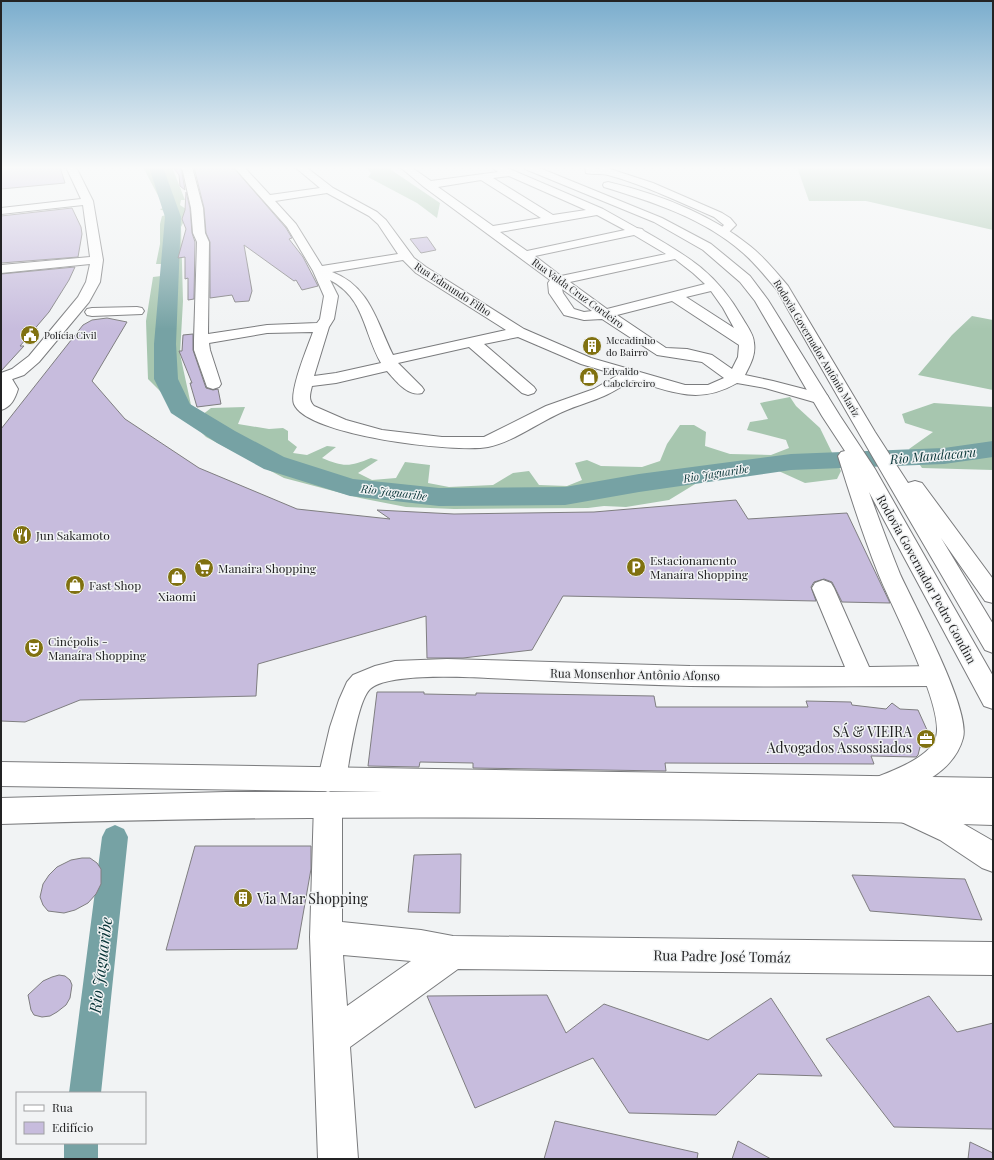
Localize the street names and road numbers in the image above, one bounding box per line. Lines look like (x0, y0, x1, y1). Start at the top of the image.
street label: Rua Valda Cruz Cordeiro (529, 255, 627, 331)
street label: Rua Edmundo Filho (412, 259, 494, 319)
street label: Rodovia Governador Antônio Mariz (770, 277, 864, 419)
street label: Rodovia Governador Pedro Gondim (874, 492, 980, 667)
street label: Rua Monsenhor Antônio Afonso (550, 665, 720, 683)
street label: Rua Padre José Tomáz (653, 945, 791, 967)

